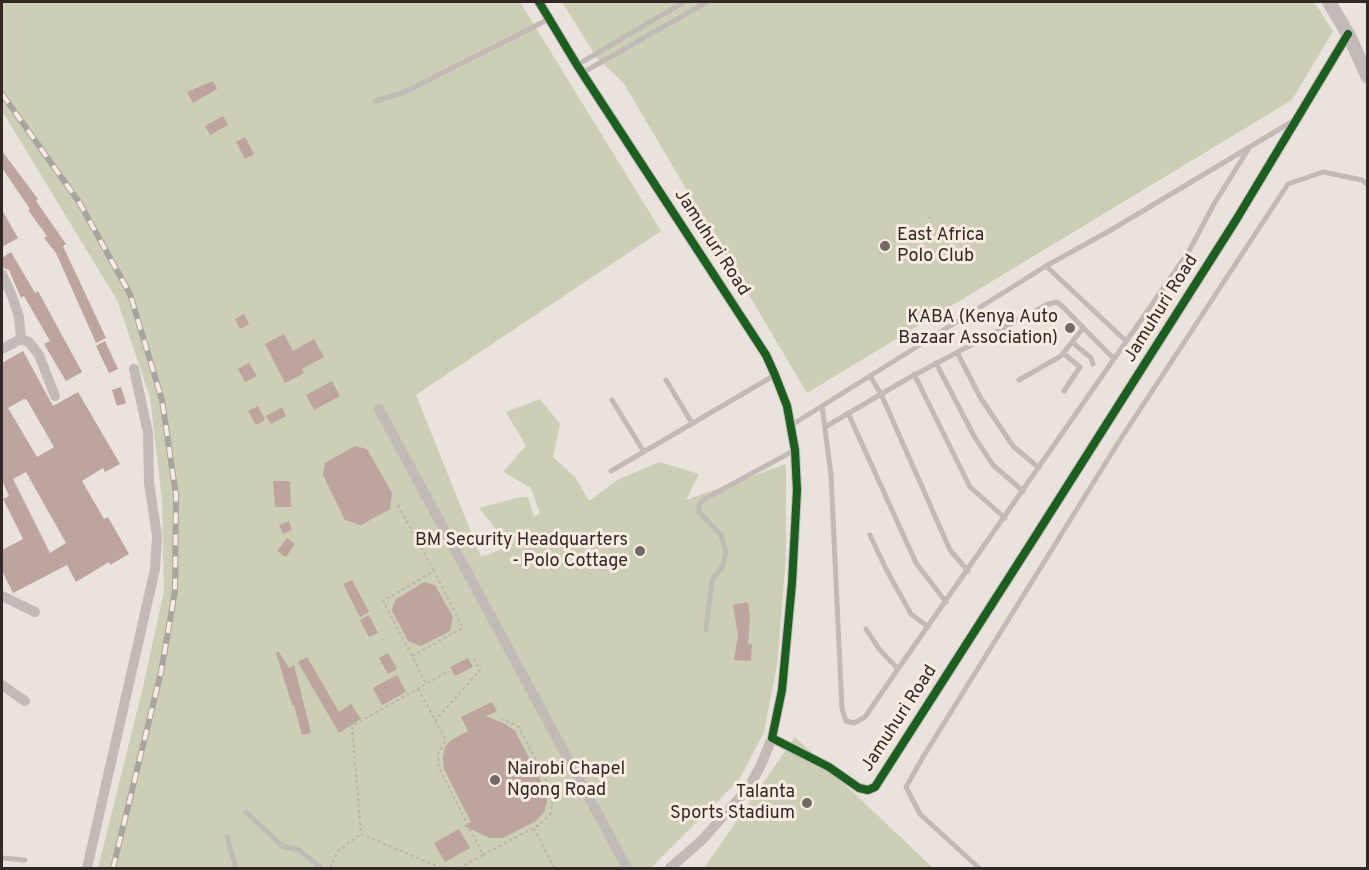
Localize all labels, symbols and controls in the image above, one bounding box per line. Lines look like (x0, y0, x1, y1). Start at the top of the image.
street label: Jamuhuri Road (669, 186, 753, 300)
place label: East Africa Polo Club (897, 225, 984, 268)
marker: East Africa Polo Club (878, 239, 892, 253)
street label: Jamuhuri Road (1120, 251, 1204, 367)
place label: KABA (Kenya Auto Bazaar Association) (898, 307, 1058, 350)
marker: KABA (Kenya Auto Bazaar Association) (1063, 321, 1077, 335)
place label: BM Security Headquarters - Polo Cottage (415, 530, 628, 572)
marker: BM Security Headquarters - Polo Cottage (633, 544, 647, 558)
street label: Jamuhuri Road (858, 662, 942, 776)
place label: Nairobi Chapel Ngong Road (507, 759, 625, 802)
marker: Nairobi Chapel Ngong Road (488, 773, 502, 787)
place label: Talanta Sports Stadium (670, 782, 795, 824)
marker: Talanta Sports Stadium (800, 796, 814, 810)

